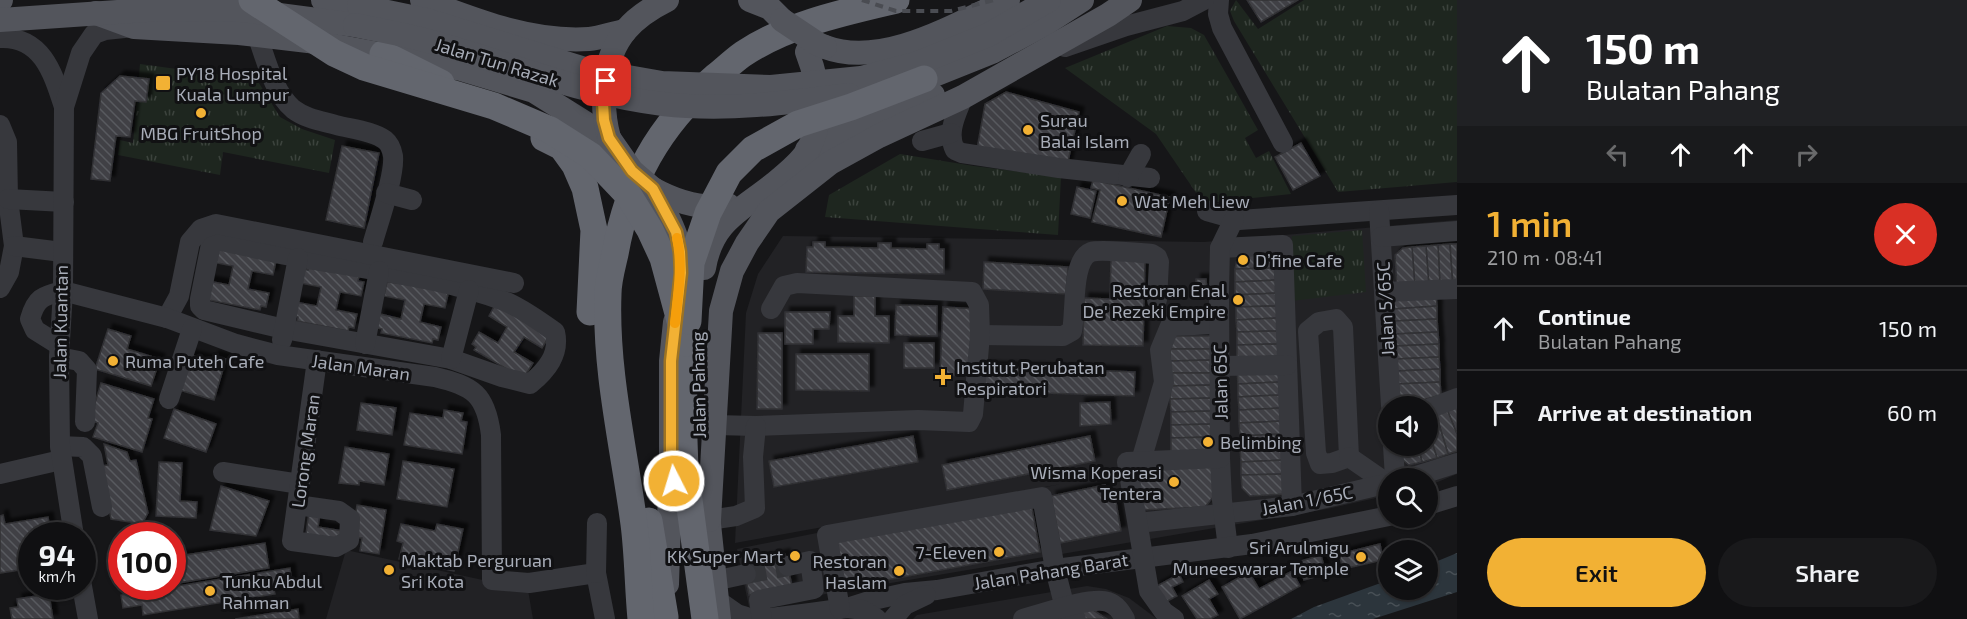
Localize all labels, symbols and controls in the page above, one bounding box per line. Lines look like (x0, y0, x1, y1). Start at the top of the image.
text: 150 m (1586, 22, 1700, 72)
icon: ahead (1487, 24, 1565, 102)
street label: Jalan Tun Razak (433, 33, 561, 91)
pin (580, 55, 631, 106)
place label: PY18 Hospital Kuala Lumpur (176, 62, 289, 105)
icon: arrive (589, 64, 622, 97)
text: Bulatan Pahang (1586, 73, 1780, 105)
marker: PY18 Hospital Kuala Lumpur (154, 74, 172, 92)
marker: MBG FruitShop (194, 106, 208, 120)
place label: Surau Balai Islam (1040, 109, 1130, 152)
place label: MBG FruitShop (140, 122, 262, 144)
marker: Surau Balai Islam (1021, 123, 1035, 137)
icon: left (1601, 138, 1634, 171)
icon: ahead (1664, 138, 1697, 171)
icon: ahead (1727, 138, 1760, 171)
icon: right (1790, 138, 1823, 171)
place label: Wat Meh Liew (1134, 190, 1250, 212)
marker: Wat Meh Liew (1115, 194, 1129, 208)
text: 1 min (1487, 201, 1572, 244)
button: close (1874, 203, 1937, 266)
text: 210 m · 08:41 (1487, 245, 1603, 269)
place label: D’fine Cafe (1255, 249, 1342, 271)
marker: D’fine Cafe (1236, 253, 1250, 267)
street label: Jalan 5/65C (1372, 261, 1398, 357)
street label: Jalan Kuantan (48, 265, 72, 379)
place label: Restoran Enal De' Rezeki Empire (1082, 279, 1227, 322)
marker: Restoran Enal De' Rezeki Empire (1231, 293, 1245, 307)
text: Continue (1538, 303, 1631, 329)
icon: ahead (1487, 312, 1520, 345)
text: 150 m (1879, 315, 1937, 341)
text: Bulatan Pahang (1538, 329, 1681, 353)
street label: Jalan Pahang (686, 331, 710, 439)
street label: Jalan 65C (1208, 344, 1232, 420)
street label: Jalan Maran (310, 349, 412, 385)
place label: Ruma Puteh Cafe (125, 350, 264, 372)
marker: Ruma Puteh Cafe (106, 354, 120, 368)
place label: Institut Perubatan Respiratori (956, 356, 1105, 399)
marker: Institut Perubatan Respiratori (934, 368, 952, 386)
street label: Lorong Maran (286, 393, 324, 509)
map controls (1378, 396, 1438, 600)
button: sound (1378, 396, 1438, 456)
icon: arrive (1487, 396, 1520, 429)
text: Arrive at destination (1538, 399, 1752, 425)
text: 60 m (1887, 399, 1937, 425)
place label: Belimbing (1220, 431, 1302, 453)
marker: Belimbing (1201, 435, 1215, 449)
position arrow (642, 449, 706, 513)
place label: Wisma Koperasi Tentera (1030, 461, 1162, 504)
button: search (1378, 468, 1438, 528)
marker: Wisma Koperasi Tentera (1167, 475, 1181, 489)
street label: Jalan 1/65C (1260, 480, 1354, 520)
speed limit sign: 100 (108, 522, 186, 600)
text: 94 (39, 536, 75, 572)
place label: Sri Arulmigu Muneeswarar Temple (1172, 536, 1349, 579)
button: Exit (1487, 538, 1706, 607)
button: Share (1718, 538, 1937, 607)
button: layers (1378, 540, 1438, 600)
place label: 7-Eleven (915, 541, 987, 563)
place label: KK Super Mart (667, 545, 783, 567)
marker: 7-Eleven (992, 545, 1006, 559)
street label: Jalan Pahang Barat (972, 548, 1130, 594)
place label: Maktab Perguruan Sri Kota (401, 549, 552, 592)
marker: KK Super Mart (788, 549, 802, 563)
place label: Restoran Haslam (813, 550, 887, 593)
marker: Sri Arulmigu Muneeswarar Temple (1354, 550, 1368, 564)
marker: Maktab Perguruan Sri Kota (382, 563, 396, 577)
marker: Restoran Haslam (892, 564, 906, 578)
text: km/h (38, 567, 76, 585)
place label: Tunku Abdul Rahman (222, 570, 323, 613)
marker: Tunku Abdul Rahman (203, 584, 217, 598)

